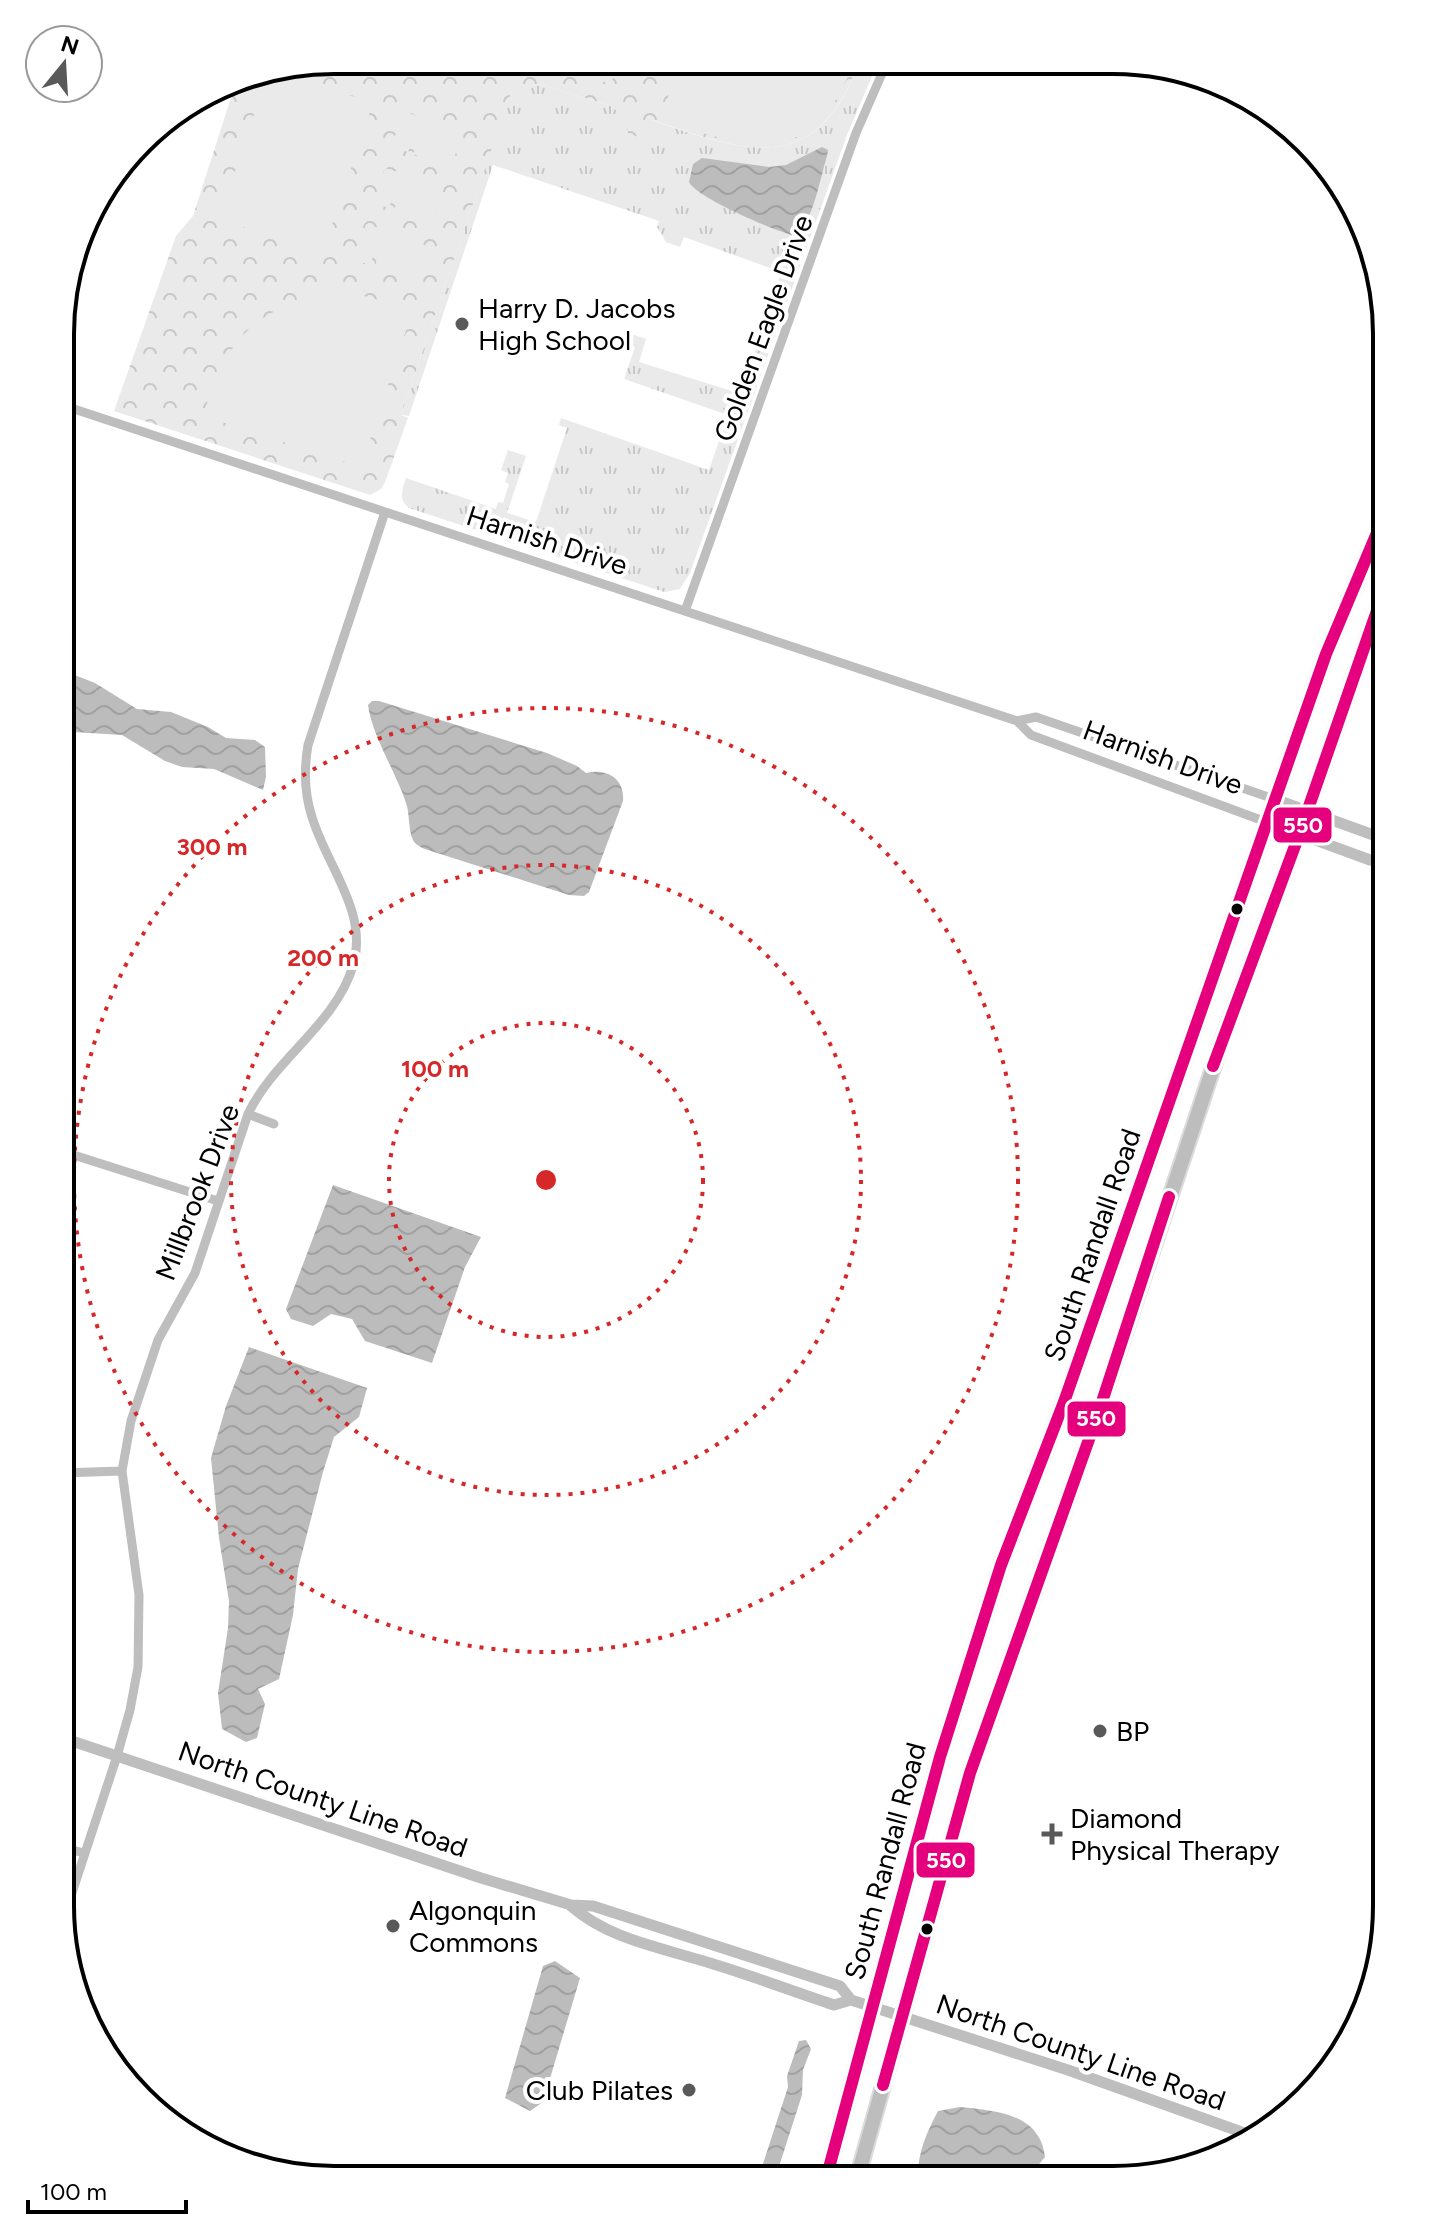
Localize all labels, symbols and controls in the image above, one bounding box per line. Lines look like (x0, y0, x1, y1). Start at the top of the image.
north arrow (24, 24, 104, 104)
text: N (58, 30, 82, 61)
street label: Golden Eagle Drive (706, 210, 820, 446)
place label: Harry D. Jacobs High School (478, 291, 675, 357)
marker: Harry D. Jacobs High School (453, 315, 471, 333)
street label: Harnish Drive (462, 498, 632, 582)
street label: Harnish Drive (1079, 712, 1247, 802)
line badge: 550 (1272, 806, 1333, 844)
text: 550 (1283, 812, 1323, 839)
text: 300 m (176, 832, 248, 861)
unlabelled marker (1229, 901, 1245, 917)
text: 200 m (287, 943, 359, 972)
text: 100 m (401, 1054, 469, 1083)
street label: Millbrook Drive (148, 1099, 246, 1285)
street label: South Randall Road (1036, 1124, 1148, 1366)
centre of rings (532, 1166, 560, 1194)
line badge: 550 (1066, 1400, 1127, 1438)
text: 550 (1076, 1405, 1116, 1432)
place label: BP (1116, 1714, 1149, 1748)
marker: BP (1091, 1722, 1109, 1740)
street label: North County Line Road (174, 1733, 472, 1865)
street label: South Randall Road (837, 1739, 933, 1983)
place label: Diamond Physical Therapy (1070, 1801, 1280, 1867)
marker: Diamond Physical Therapy (1041, 1823, 1063, 1845)
line badge: 550 (915, 1841, 976, 1879)
text: 550 (926, 1847, 966, 1874)
place label: Algonquin Commons (409, 1893, 538, 1959)
marker: Algonquin Commons (384, 1917, 402, 1935)
unlabelled marker (919, 1921, 935, 1937)
street label: North County Line Road (932, 1986, 1230, 2118)
place label: Club Pilates (526, 2073, 673, 2107)
marker: Club Pilates (680, 2081, 698, 2099)
scale bar (28, 2164, 186, 2214)
text: 100 m (40, 2177, 107, 2206)

